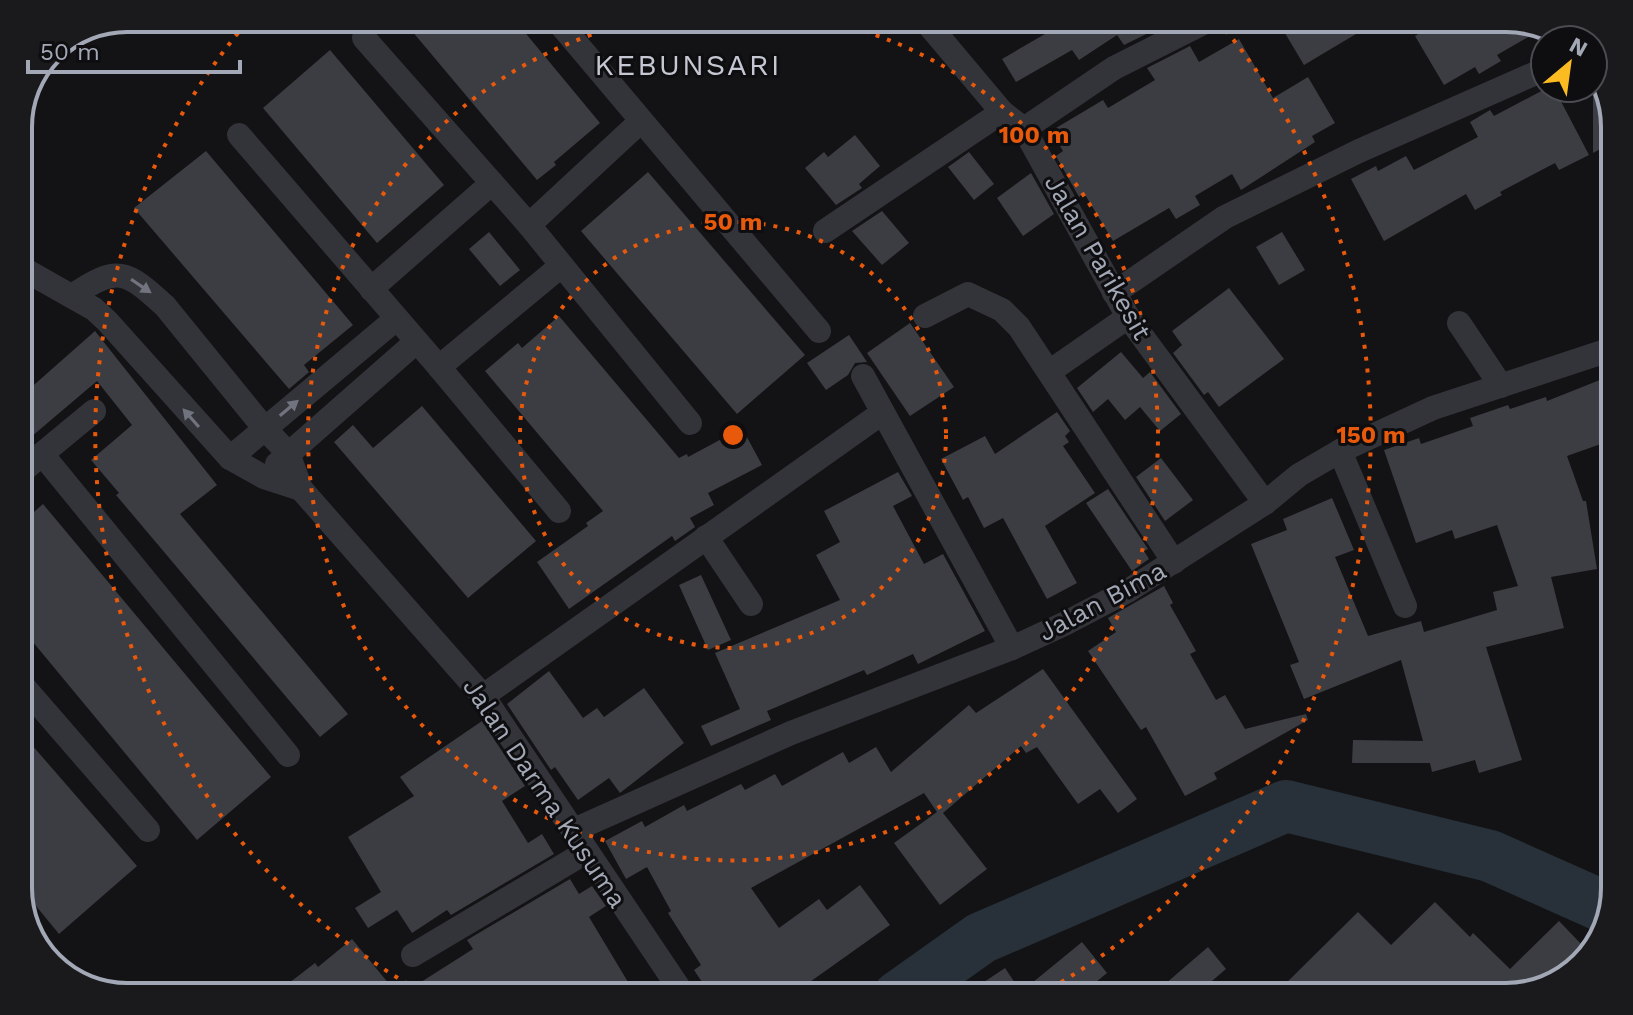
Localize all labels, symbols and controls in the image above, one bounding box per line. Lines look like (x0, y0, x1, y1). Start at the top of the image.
scale bar (28, 24, 240, 74)
north arrow (1529, 24, 1609, 104)
text: N (1565, 32, 1592, 62)
text: 50 m (40, 38, 100, 66)
district label: KEBUNSARI (594, 47, 782, 82)
text: 100 m (999, 121, 1069, 149)
street label: Jalan Parikesit (1039, 169, 1157, 345)
text: 50 m (704, 208, 762, 236)
one-way arrow (130, 278, 151, 293)
one-way arrow (279, 400, 299, 417)
one-way arrow (183, 408, 200, 428)
centre of rings (719, 421, 747, 449)
text: 150 m (1336, 421, 1406, 449)
street label: Jalan Bima (1033, 555, 1171, 647)
street label: Jalan Darma Kusuma (457, 673, 633, 914)

